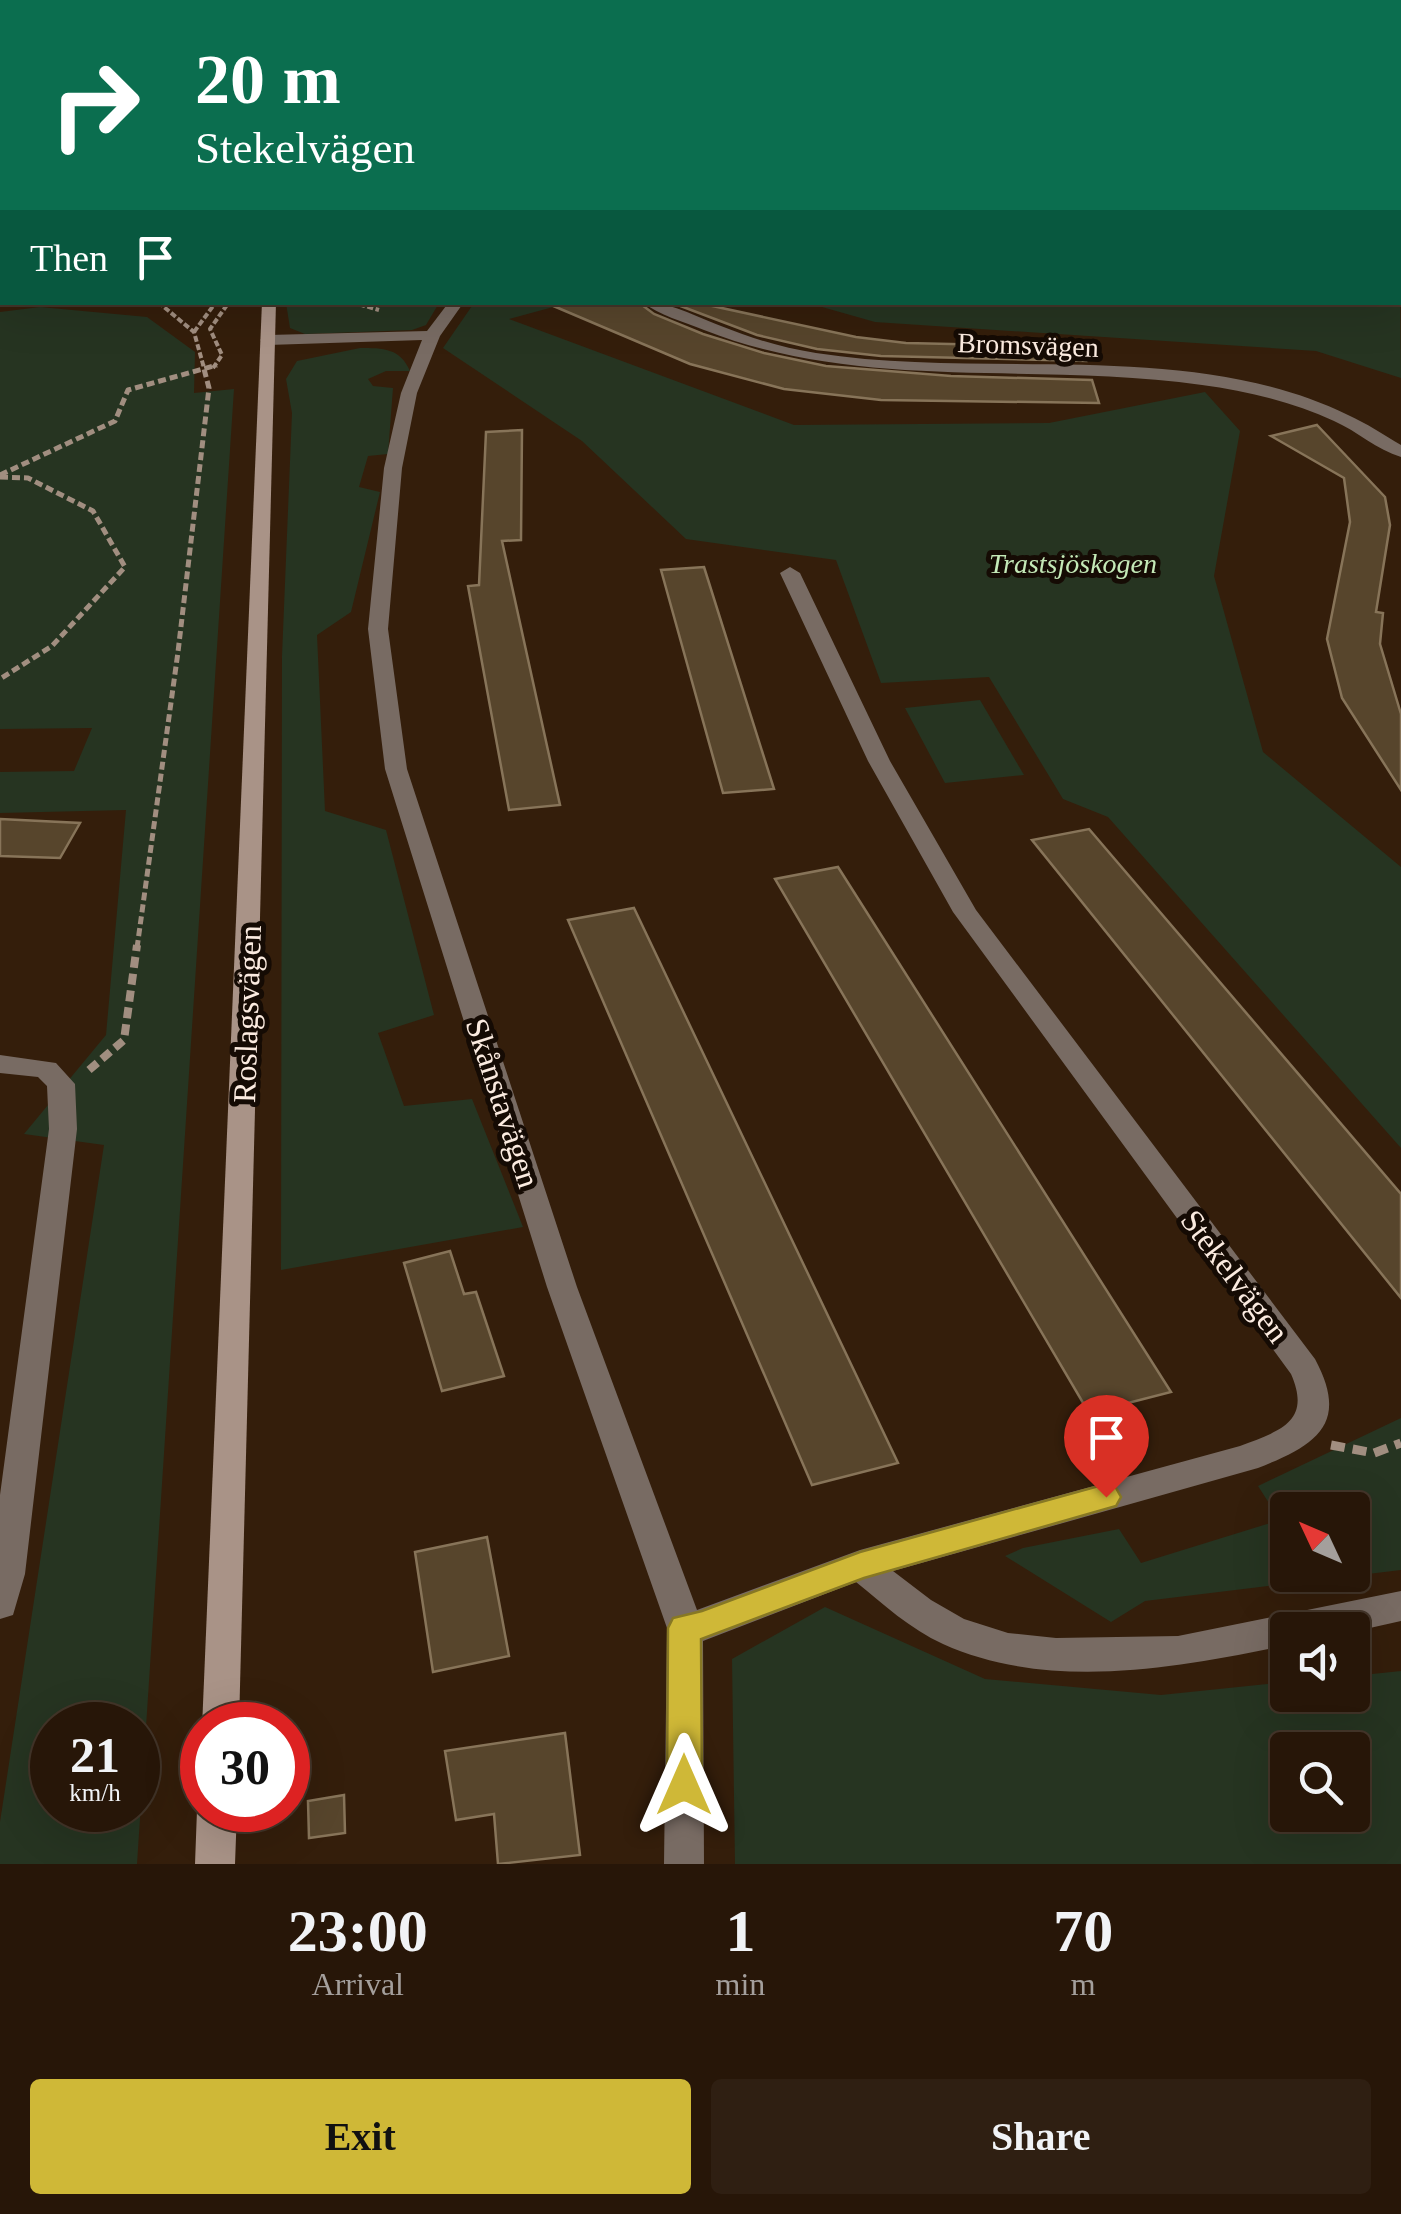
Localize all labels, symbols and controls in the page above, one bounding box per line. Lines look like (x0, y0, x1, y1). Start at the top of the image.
icon: right (30, 40, 160, 170)
text: 20 m (195, 41, 341, 118)
text: Stekelvägen (195, 123, 415, 173)
icon: arrive (128, 230, 183, 285)
text: Then (30, 237, 108, 279)
street label: Bromsvägen (957, 327, 1099, 363)
park label: Trastsjöskogen (989, 548, 1157, 579)
street label: Roslagsvägen (226, 925, 268, 1103)
street label: Skånstavägen (459, 1014, 547, 1192)
street label: Stekelvägen (1174, 1203, 1296, 1349)
pin (1064, 1395, 1149, 1498)
icon: arrive (1079, 1410, 1134, 1465)
north arrow (1270, 1492, 1370, 1592)
map controls (1270, 1492, 1370, 1832)
button: sound (1270, 1612, 1370, 1712)
speed limit sign: 30 (180, 1702, 310, 1832)
text: 21 (70, 1727, 120, 1783)
button: search (1270, 1732, 1370, 1832)
position arrow (632, 1733, 736, 1837)
text: km/h (69, 1779, 121, 1806)
text: 23:00 (288, 1898, 428, 1964)
text: 1 (725, 1898, 755, 1964)
text: 70 (1053, 1898, 1113, 1964)
text: Arrival (312, 1966, 404, 2002)
text: min (716, 1966, 765, 2002)
text: m (1071, 1966, 1096, 2002)
button: Exit (30, 2079, 691, 2194)
button: Share (711, 2079, 1371, 2194)

